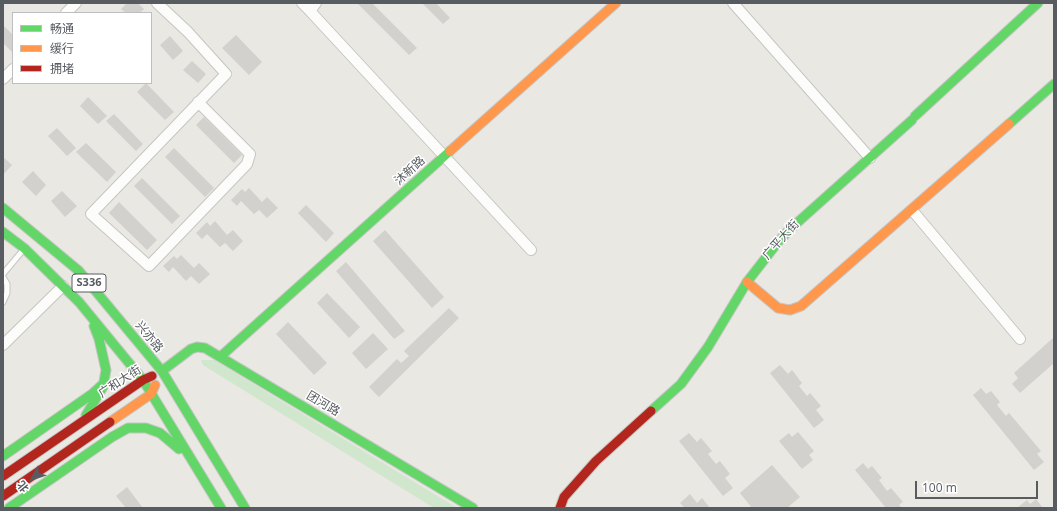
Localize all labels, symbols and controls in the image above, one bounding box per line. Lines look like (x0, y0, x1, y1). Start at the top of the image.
legend (12, 12, 152, 84)
text: 畅通 (50, 20, 74, 37)
text: 缓行 (50, 40, 74, 57)
text: 拥堵 (50, 60, 74, 77)
street label: 沐新路 (392, 154, 428, 188)
street label: 广平大街 (760, 217, 802, 263)
road number: S336 (72, 274, 106, 292)
street label: 兴亦路 (132, 318, 166, 356)
street label: 广和大街 (96, 363, 144, 401)
street label: 团河路 (304, 389, 342, 419)
north arrow (12, 459, 52, 499)
scale bar (917, 473, 1040, 499)
text: 北 (13, 478, 32, 496)
text: 100 m (922, 479, 957, 496)

